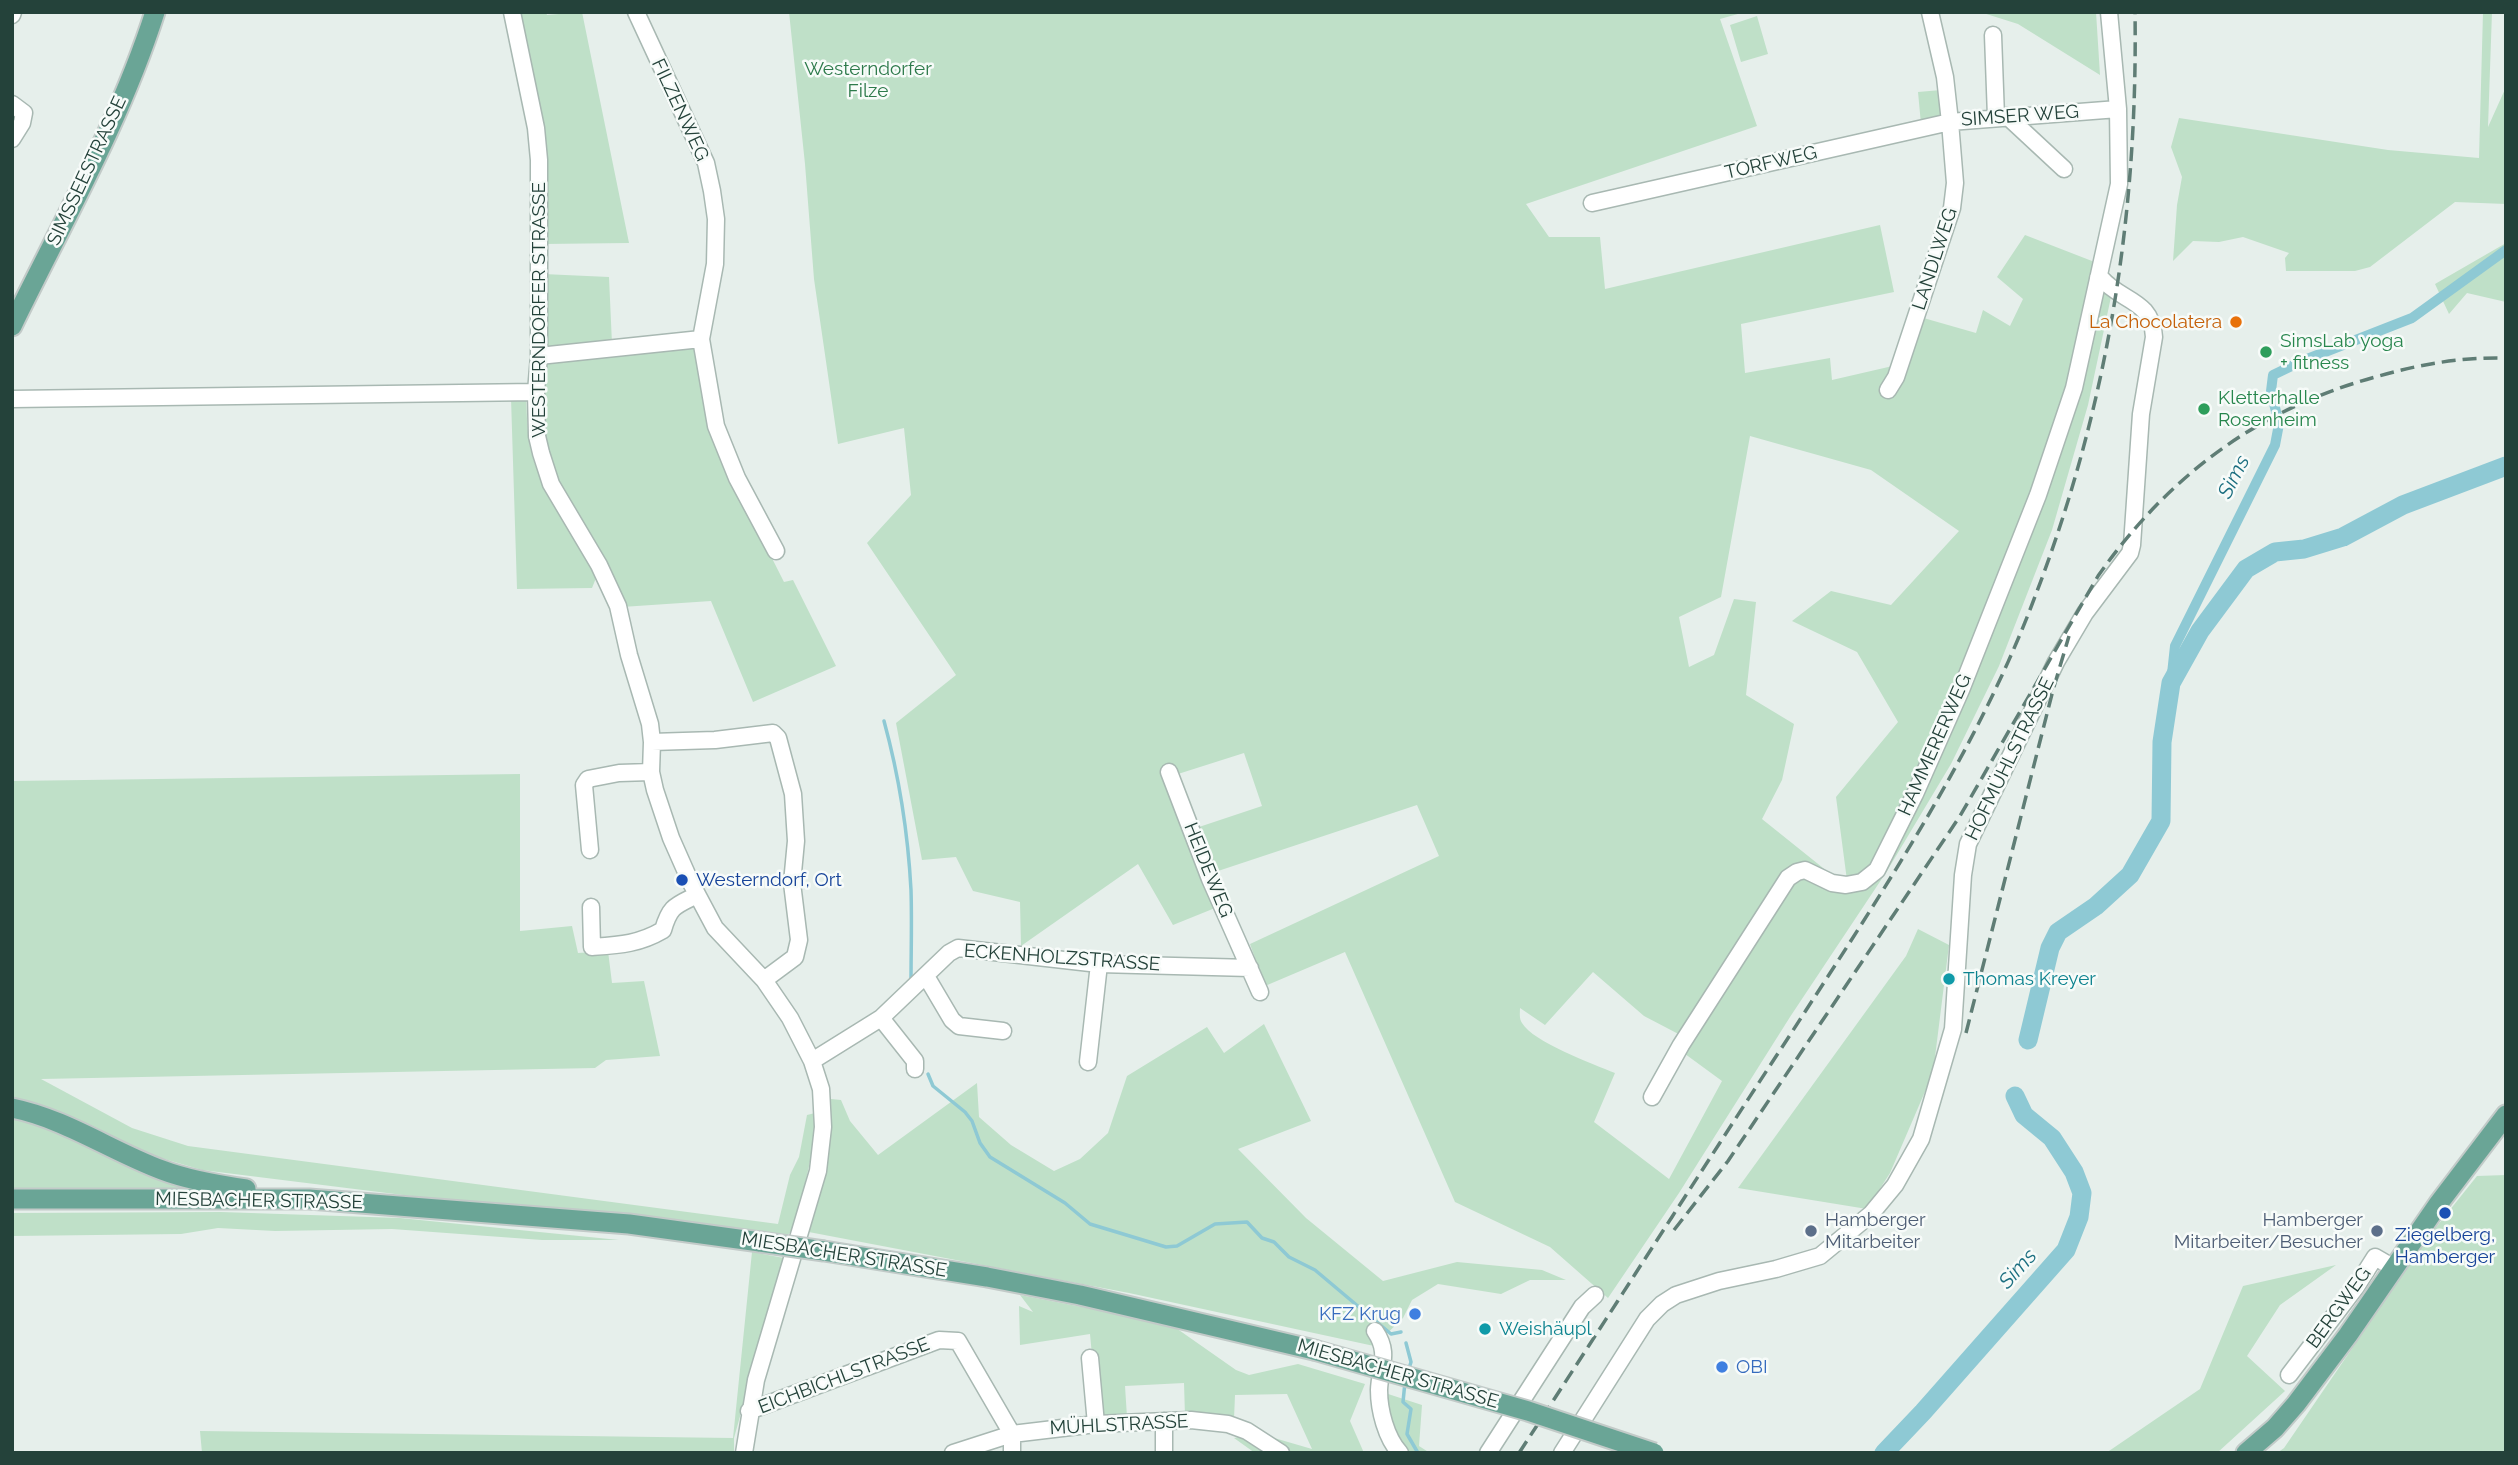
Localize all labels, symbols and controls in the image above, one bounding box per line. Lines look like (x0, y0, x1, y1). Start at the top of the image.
street label: FILZENWEG (646, 55, 714, 165)
park label: Westerndorfer Filze (804, 58, 932, 102)
street label: SIMSSEESTRASSE (42, 93, 132, 249)
street label: SIMSER WEG (1960, 101, 2080, 131)
street label: TORFWEG (1723, 141, 1819, 185)
street label: WESTERNDORFER STRASSE (528, 182, 550, 438)
street label: LANDLWEG (1908, 205, 1962, 313)
place label: La Chocolatera (2089, 311, 2222, 333)
marker: La Chocolatera (2228, 314, 2244, 330)
place label: SimsLab yoga + fitness (2280, 330, 2404, 374)
marker: SimsLab yoga + fitness (2258, 344, 2274, 360)
place label: Kletterhalle Rosenheim (2218, 387, 2320, 431)
marker: Kletterhalle Rosenheim (2196, 401, 2212, 417)
water label: Sims (2213, 451, 2255, 503)
street label: HAMMERERWEG (1894, 671, 1976, 819)
street label: HOFMÜHLSTRASSE (1961, 674, 2059, 844)
street label: HEIDEWEG (1179, 819, 1237, 921)
place label: Westerndorf, Ort (696, 869, 842, 891)
marker: Westerndorf, Ort (674, 872, 690, 888)
street label: ECKENHOLZSTRASSE (963, 940, 1161, 976)
place label: Thomas Kreyer (1963, 968, 2096, 990)
marker: Thomas Kreyer (1941, 971, 1957, 987)
street label: MIESBACHER STRASSE (155, 1188, 363, 1214)
marker: Ziegelberg, Hamberger (2437, 1205, 2453, 1221)
place label: Hamberger Mitarbeiter (1825, 1209, 1926, 1253)
place label: Hamberger Mitarbeiter/Besucher (2174, 1209, 2363, 1253)
marker: Hamberger Mitarbeiter (1803, 1223, 1819, 1239)
marker: Hamberger Mitarbeiter/Besucher (2369, 1223, 2385, 1239)
place label: Ziegelberg, Hamberger (2395, 1224, 2495, 1268)
street label: MIESBACHER STRASSE (740, 1227, 948, 1283)
water label: Sims (1994, 1244, 2042, 1294)
street label: BERGWEG (2302, 1263, 2376, 1353)
place label: KFZ Krug (1319, 1303, 1401, 1325)
marker: KFZ Krug (1407, 1306, 1423, 1322)
place label: Weishäupl (1499, 1318, 1592, 1340)
marker: Weishäupl (1477, 1321, 1493, 1337)
street label: EICHBICHLSTRASSE (755, 1333, 933, 1419)
street label: MIESBACHER STRASSE (1295, 1334, 1501, 1414)
place label: OBI (1736, 1356, 1768, 1378)
marker: OBI (1714, 1359, 1730, 1375)
street label: MÜHLSTRASSE (1049, 1410, 1189, 1440)

